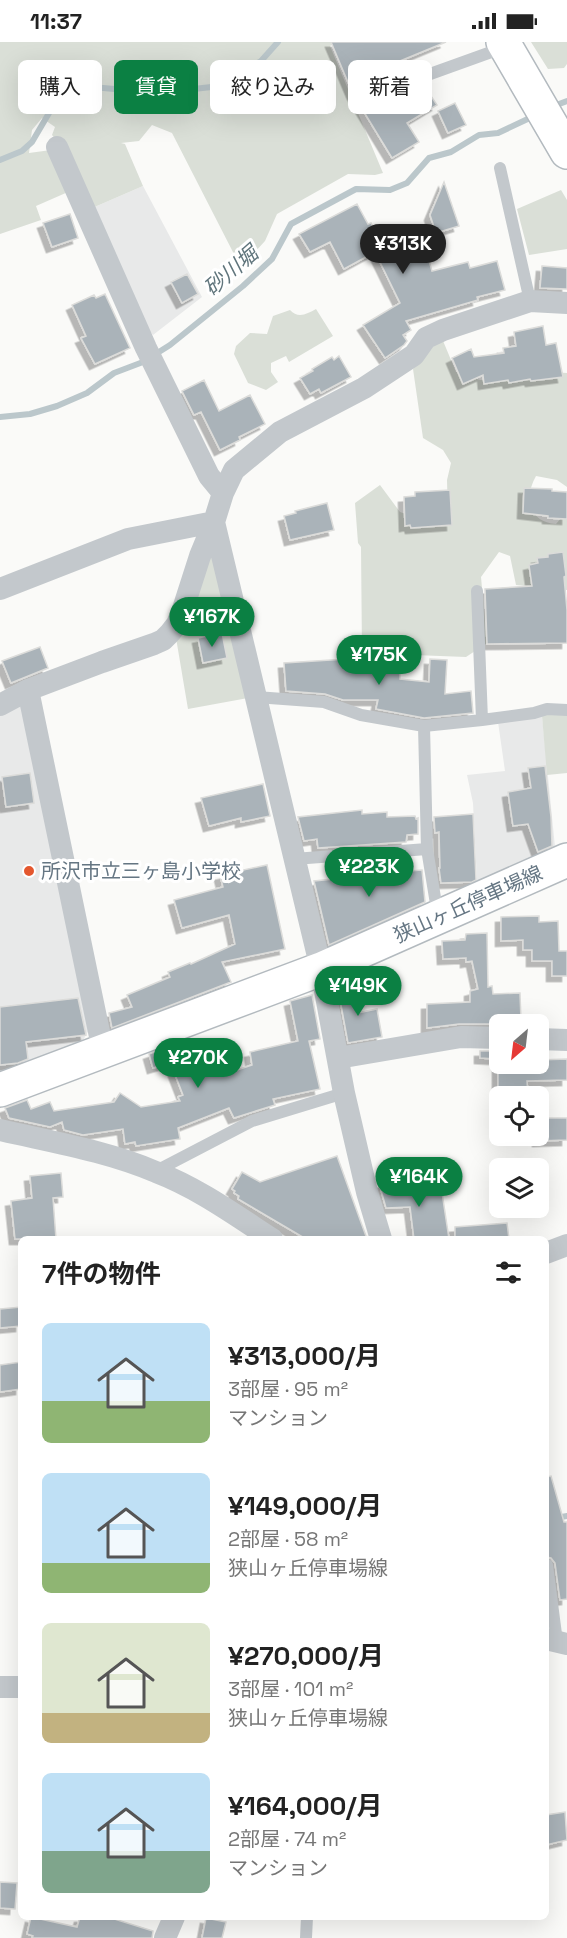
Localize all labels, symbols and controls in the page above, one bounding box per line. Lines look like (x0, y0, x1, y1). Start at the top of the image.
text: 11:37 (30, 7, 82, 35)
chip: 購入 (18, 60, 102, 114)
chip: 賃貸 (114, 60, 198, 114)
chip: 絞り込み (210, 60, 336, 114)
chip: 新着 (348, 60, 432, 114)
pin: ¥313K (361, 224, 445, 275)
text: ¥313K (374, 230, 432, 256)
water label: 砂川堀 (198, 238, 266, 301)
pin: ¥167K (170, 597, 254, 648)
text: ¥167K (183, 603, 241, 629)
pin: ¥175K (337, 635, 421, 686)
text: ¥175K (350, 641, 408, 667)
pin: ¥223K (327, 847, 411, 898)
text: ¥223K (339, 853, 399, 879)
place label: 所沢市立三ヶ島小学校 (41, 858, 241, 884)
street label: 狭山ヶ丘停車場線 (390, 860, 546, 948)
marker: 所沢市立三ヶ島小学校 (22, 864, 36, 878)
pin: ¥149K (316, 966, 400, 1017)
text: ¥149K (328, 972, 388, 998)
north arrow (489, 1014, 549, 1074)
map controls (489, 1014, 549, 1218)
pin: ¥270K (156, 1038, 240, 1089)
text: ¥270K (168, 1044, 228, 1070)
button: locate (489, 1086, 549, 1146)
pin: ¥164K (377, 1157, 461, 1208)
button: layers (489, 1158, 549, 1218)
text: ¥164K (389, 1163, 449, 1189)
icon: filters (492, 1256, 525, 1289)
text: 7件の物件 (42, 1257, 160, 1291)
text: ¥313,000/月 (228, 1339, 381, 1373)
icon: home (90, 1347, 162, 1419)
text: 3部屋 · 95 m² (228, 1376, 348, 1402)
text: マンション (228, 1405, 328, 1431)
text: ¥149,000/月 (228, 1489, 382, 1523)
icon: home (90, 1497, 162, 1569)
text: 2部屋 · 58 m² (228, 1526, 348, 1552)
text: 狭山ヶ丘停車場線 (228, 1555, 388, 1581)
text: ¥270,000/月 (228, 1639, 384, 1673)
icon: home (90, 1647, 162, 1719)
text: 3部屋 · 101 m² (228, 1676, 353, 1702)
text: 狭山ヶ丘停車場線 (228, 1705, 388, 1731)
text: ¥164,000/月 (228, 1789, 382, 1823)
icon: home (90, 1797, 162, 1869)
text: 2部屋 · 74 m² (228, 1826, 346, 1852)
text: マンション (228, 1855, 328, 1881)

